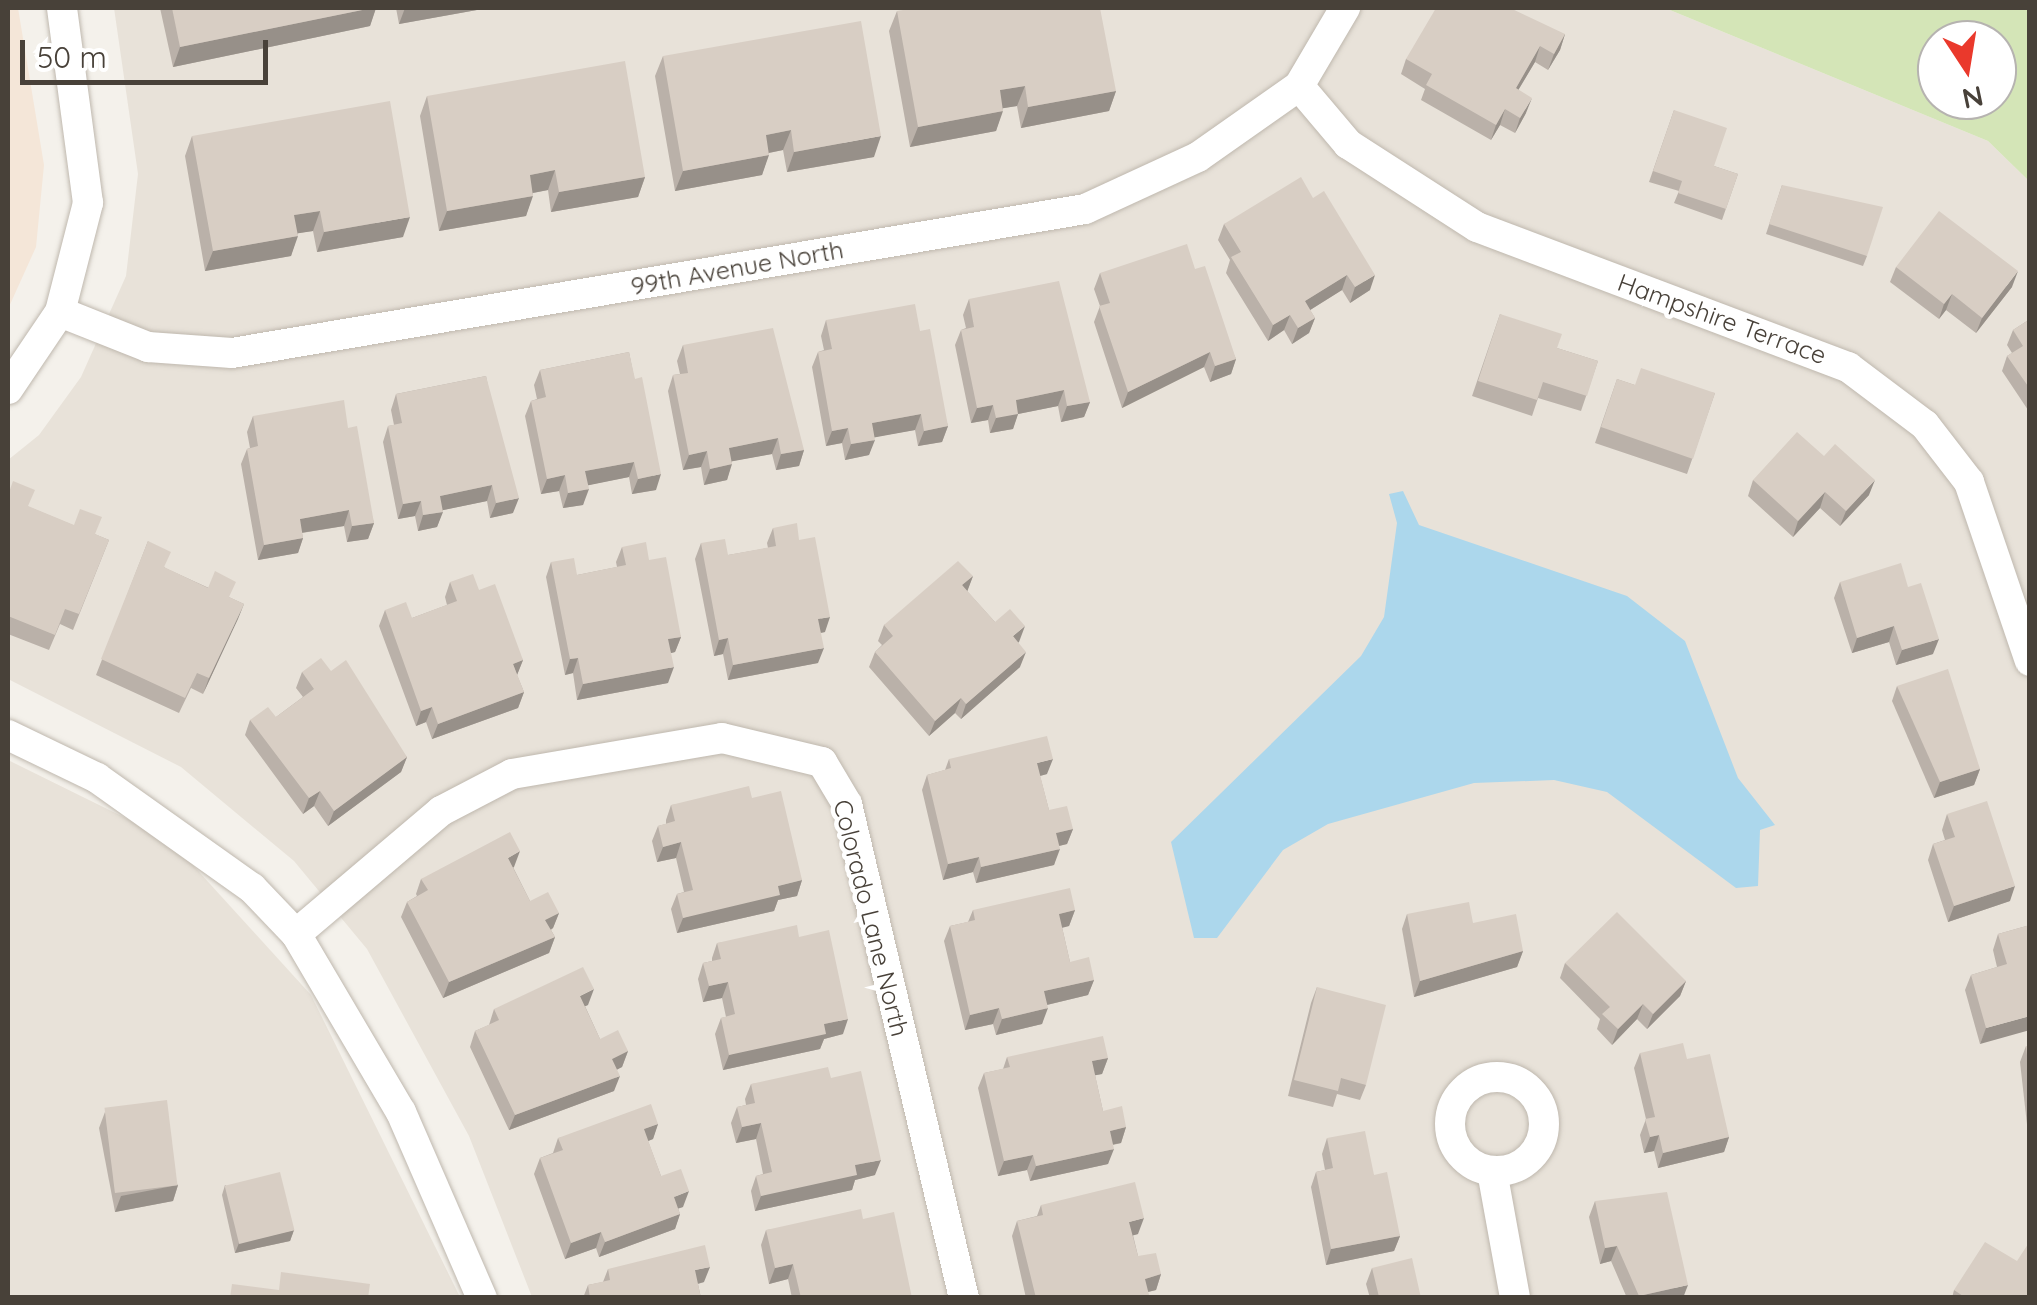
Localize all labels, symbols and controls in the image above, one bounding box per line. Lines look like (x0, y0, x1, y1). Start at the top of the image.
scale bar (25, 20, 272, 82)
north arrow (1917, 20, 2017, 120)
text: 50 m (37, 38, 107, 76)
text: N (1959, 79, 1987, 117)
street label: 99th Avenue North (628, 235, 846, 301)
street label: Hampshire Terrace (1614, 267, 1830, 371)
street label: Colorado Lane North (827, 796, 915, 1040)

